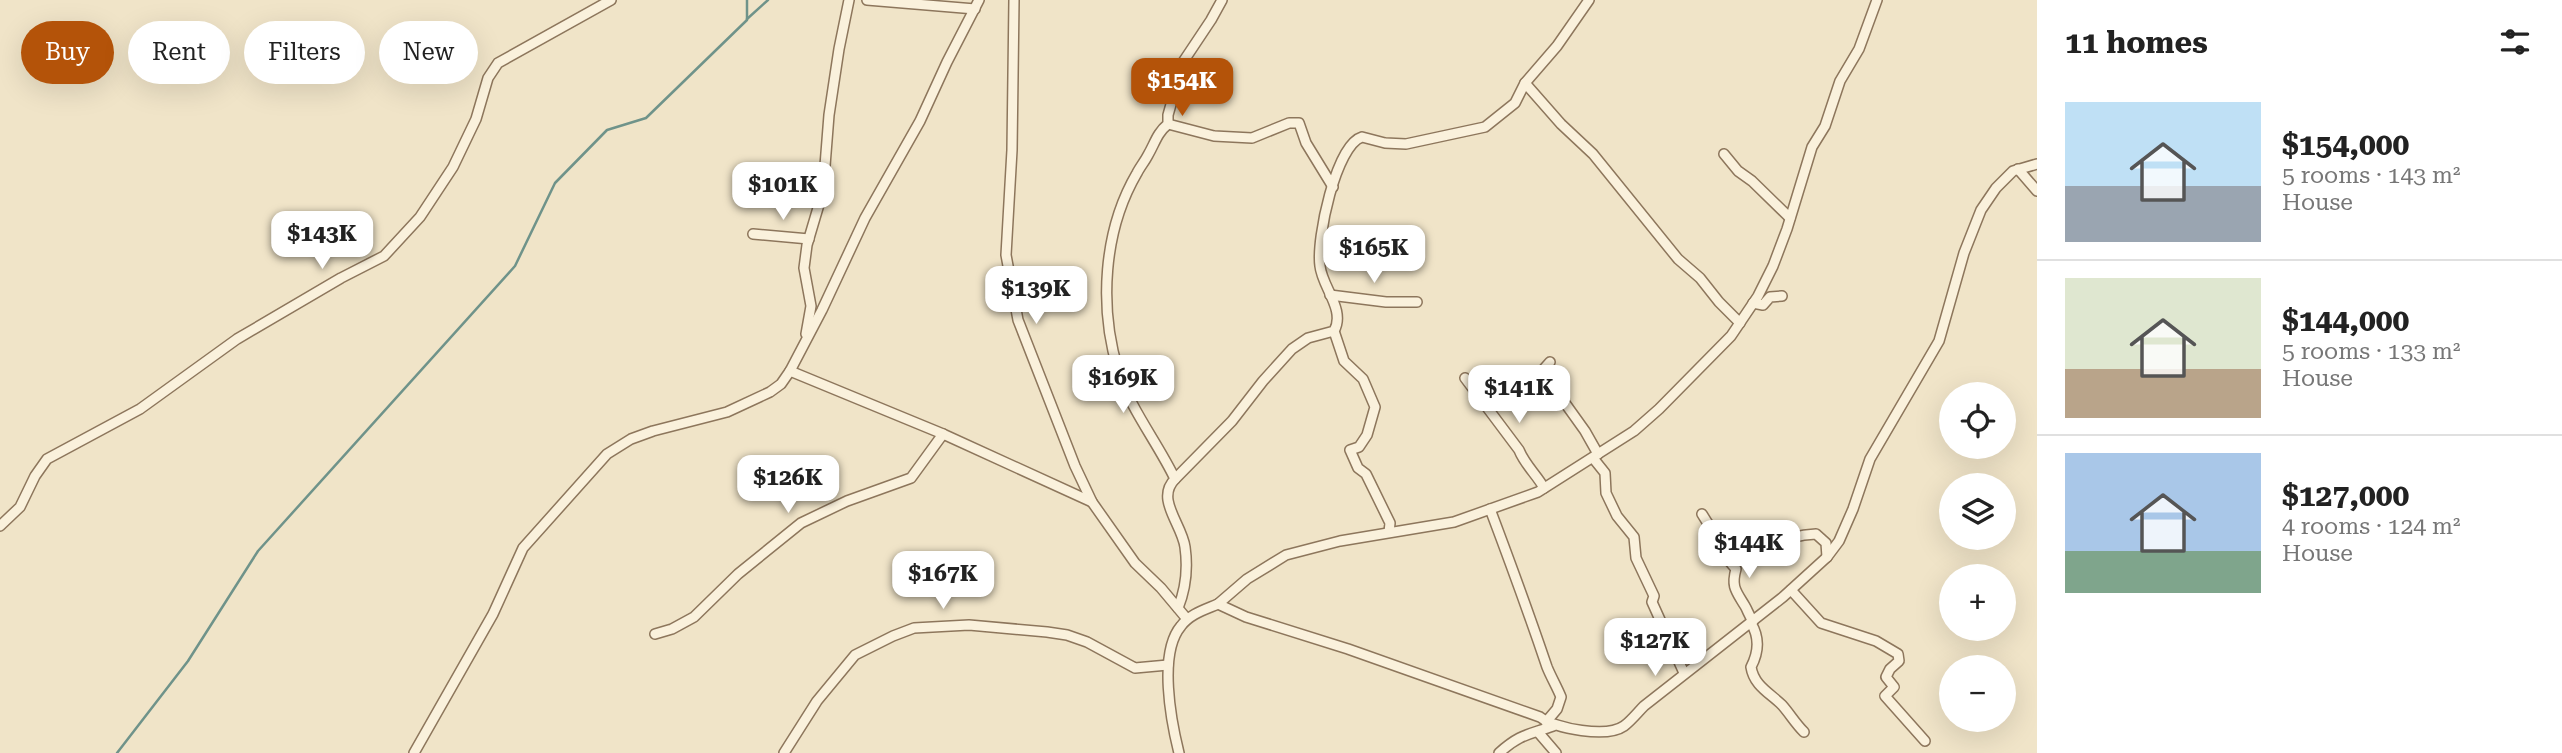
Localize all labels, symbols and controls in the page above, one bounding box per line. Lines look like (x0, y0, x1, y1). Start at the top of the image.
chip: Buy (21, 21, 114, 84)
chip: Rent (128, 21, 230, 84)
chip: Filters (244, 21, 365, 84)
chip: New (379, 21, 478, 84)
icon: filters (2496, 23, 2534, 61)
text: 11 homes (2065, 25, 2208, 60)
pin: $154K (1133, 58, 1231, 118)
text: $154K (1147, 67, 1217, 94)
text: $154,000 (2282, 127, 2409, 162)
icon: home (2121, 130, 2205, 214)
pin: $101K (734, 162, 832, 222)
text: 5 rooms · 143 m² (2282, 162, 2460, 189)
text: $101K (748, 171, 818, 198)
text: House (2282, 189, 2353, 216)
pin: $143K (273, 212, 371, 271)
text: $143K (287, 220, 357, 247)
pin: $165K (1325, 226, 1423, 285)
text: $165K (1339, 234, 1409, 261)
pin: $139K (987, 266, 1085, 326)
text: $139K (1001, 275, 1071, 302)
text: $144,000 (2282, 303, 2409, 338)
icon: home (2121, 306, 2205, 390)
text: 5 rooms · 133 m² (2282, 338, 2460, 365)
pin: $169K (1074, 356, 1172, 415)
text: $169K (1088, 364, 1158, 391)
text: House (2282, 365, 2353, 392)
pin: $141K (1470, 366, 1568, 425)
text: $141K (1484, 374, 1554, 401)
map controls (1939, 382, 2016, 732)
button: locate (1939, 382, 2016, 459)
pin: $126K (739, 456, 837, 515)
text: $126K (753, 464, 823, 491)
button: layers (1939, 473, 2016, 550)
text: $127,000 (2282, 478, 2409, 513)
icon: home (2121, 481, 2205, 565)
text: 4 rooms · 124 m² (2282, 513, 2460, 540)
pin: $144K (1700, 520, 1798, 580)
text: $144K (1714, 529, 1784, 556)
text: House (2282, 540, 2353, 567)
pin: $167K (894, 552, 992, 611)
text: $167K (908, 560, 978, 587)
button: + (1939, 564, 2016, 641)
pin: $127K (1606, 618, 1704, 678)
text: $127K (1620, 627, 1690, 654)
button: − (1939, 655, 2016, 732)

